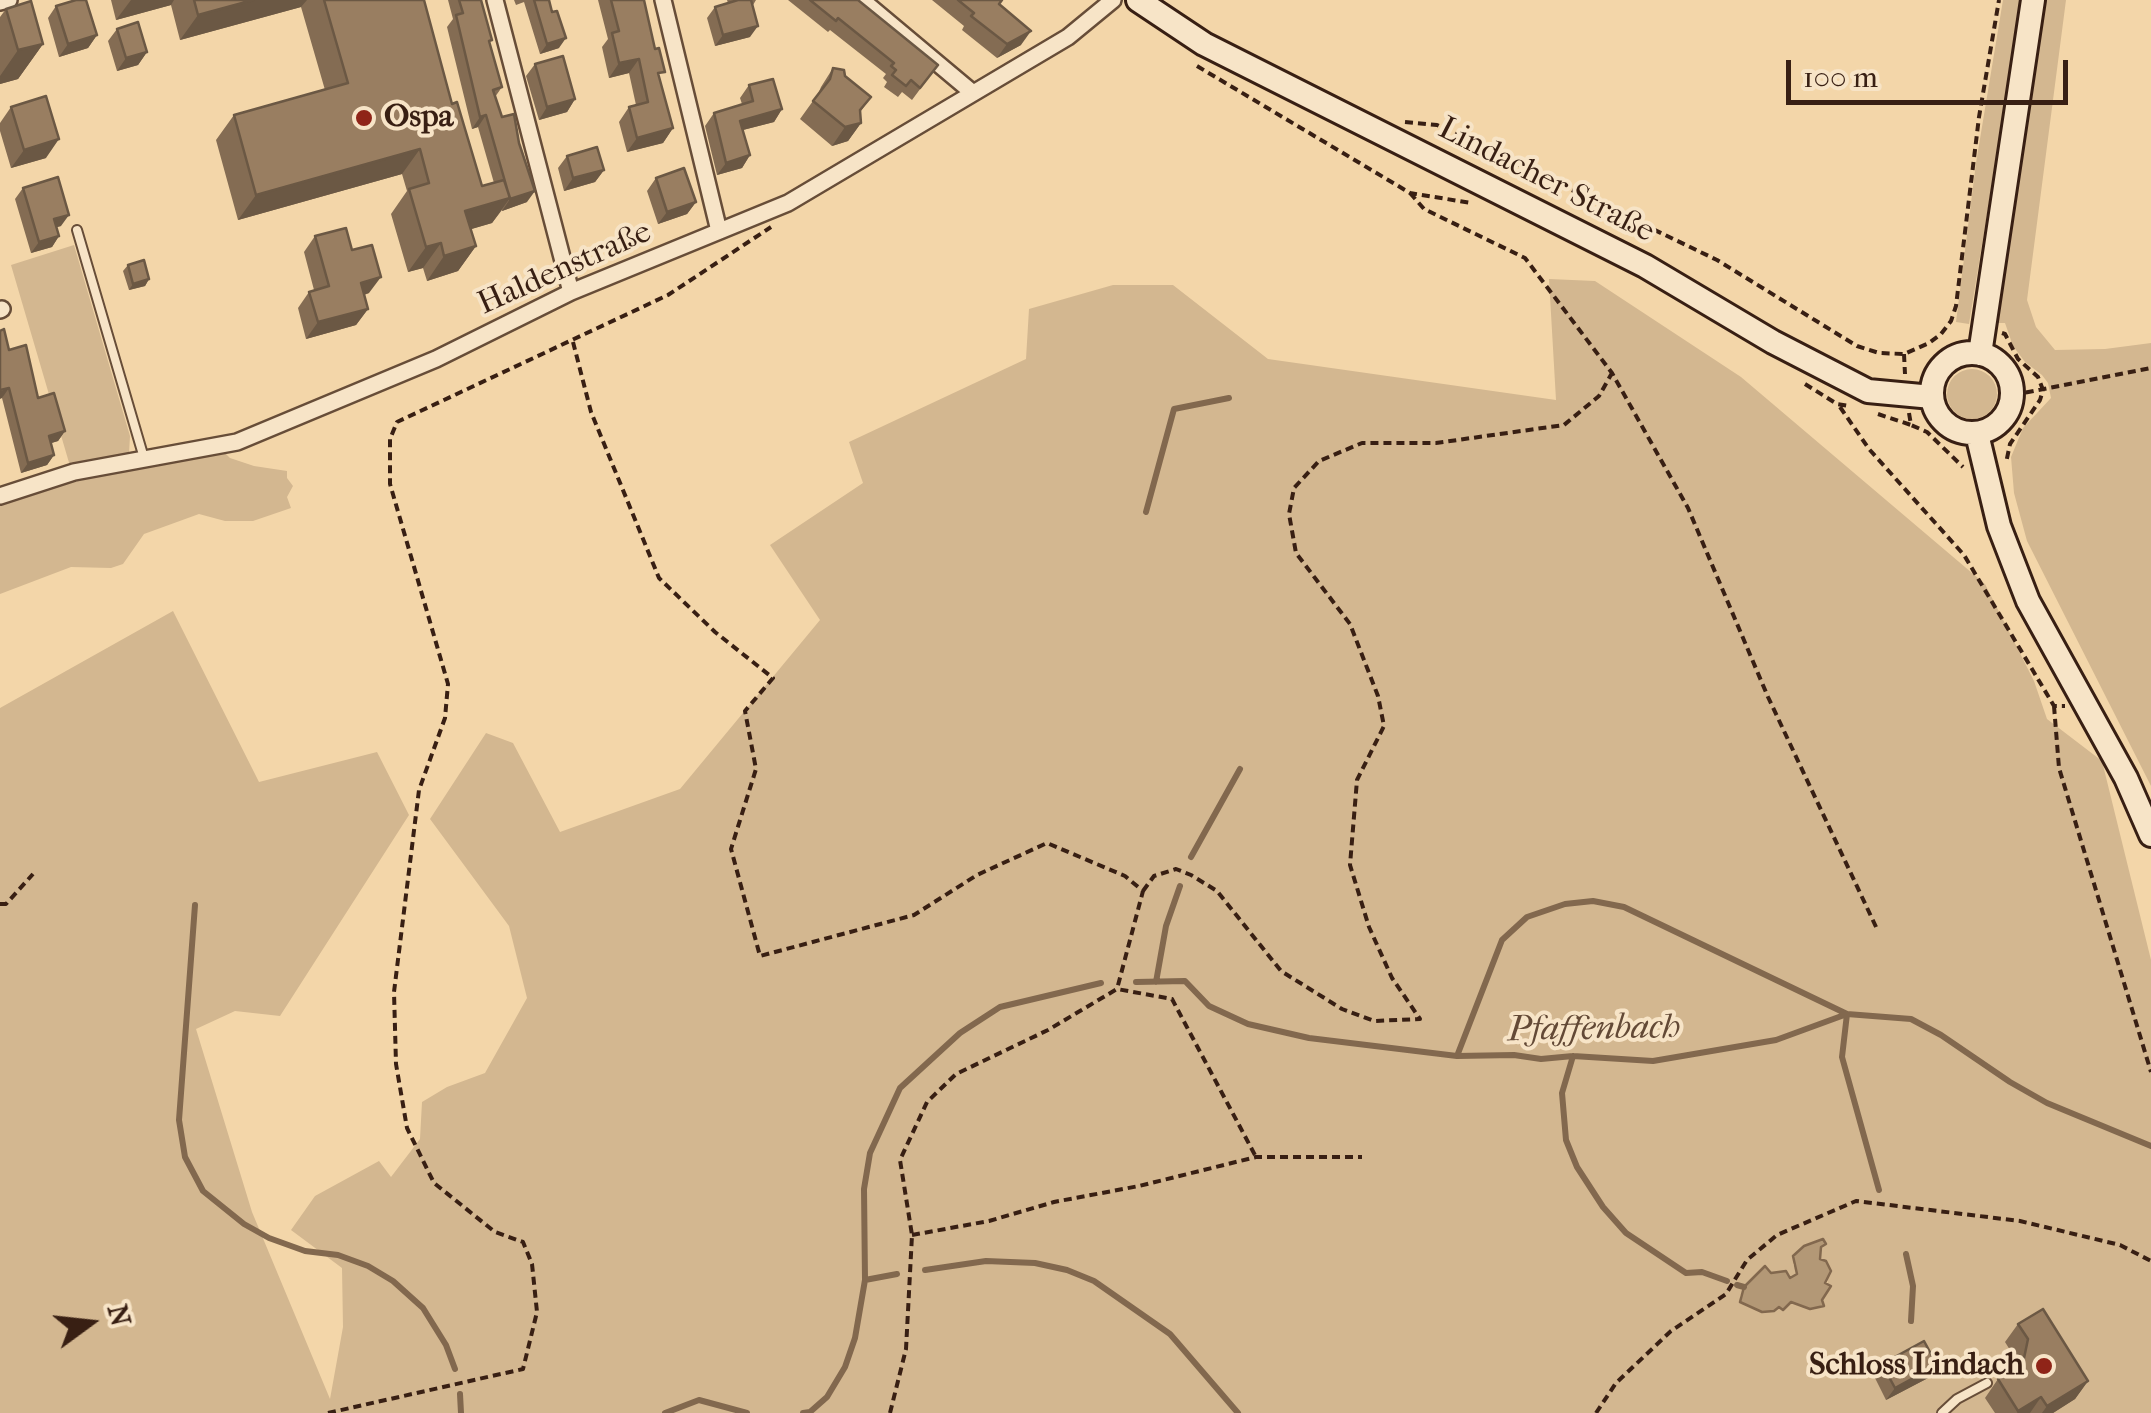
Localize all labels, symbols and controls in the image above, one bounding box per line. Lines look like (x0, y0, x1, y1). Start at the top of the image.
scale bar (1791, 40, 2074, 102)
text: 100 m (1803, 60, 1878, 95)
place label: Ospa (384, 99, 453, 137)
marker: Ospa (353, 107, 375, 129)
street label: Lindacher Straße (1432, 110, 1660, 252)
street label: Haldenstraße (472, 214, 658, 324)
water label: Pfaffenbach (1507, 1007, 1681, 1053)
north arrow (40, 1273, 140, 1373)
text: N (101, 1301, 138, 1330)
place label: Schloss Lindach (1809, 1347, 2024, 1385)
marker: Schloss Lindach (2033, 1355, 2055, 1377)

